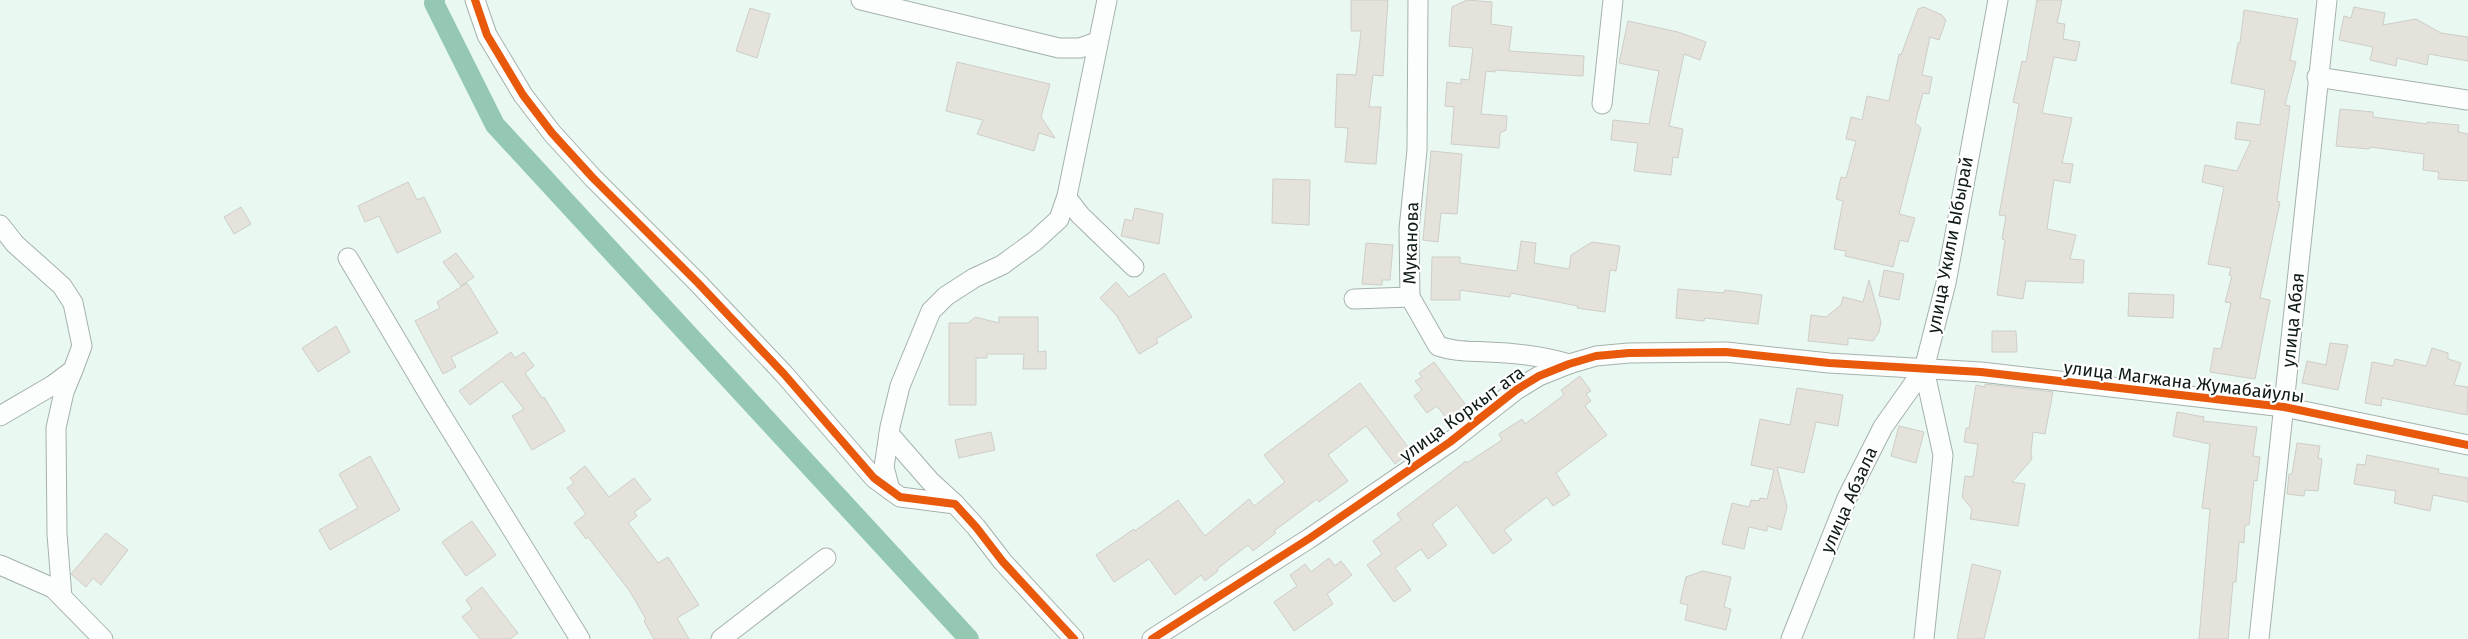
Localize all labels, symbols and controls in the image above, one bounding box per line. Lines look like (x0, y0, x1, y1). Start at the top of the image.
street label: улица Укили Ыбырай (1922, 155, 1978, 335)
street label: Муканова (1399, 201, 1423, 285)
street label: улица Абая (2277, 272, 2309, 368)
street label: улица Магжана Жумабайулы (2062, 356, 2306, 408)
street label: улица Коркыт ата (1395, 361, 1529, 467)
street label: улица Абзала (1816, 443, 1882, 557)

